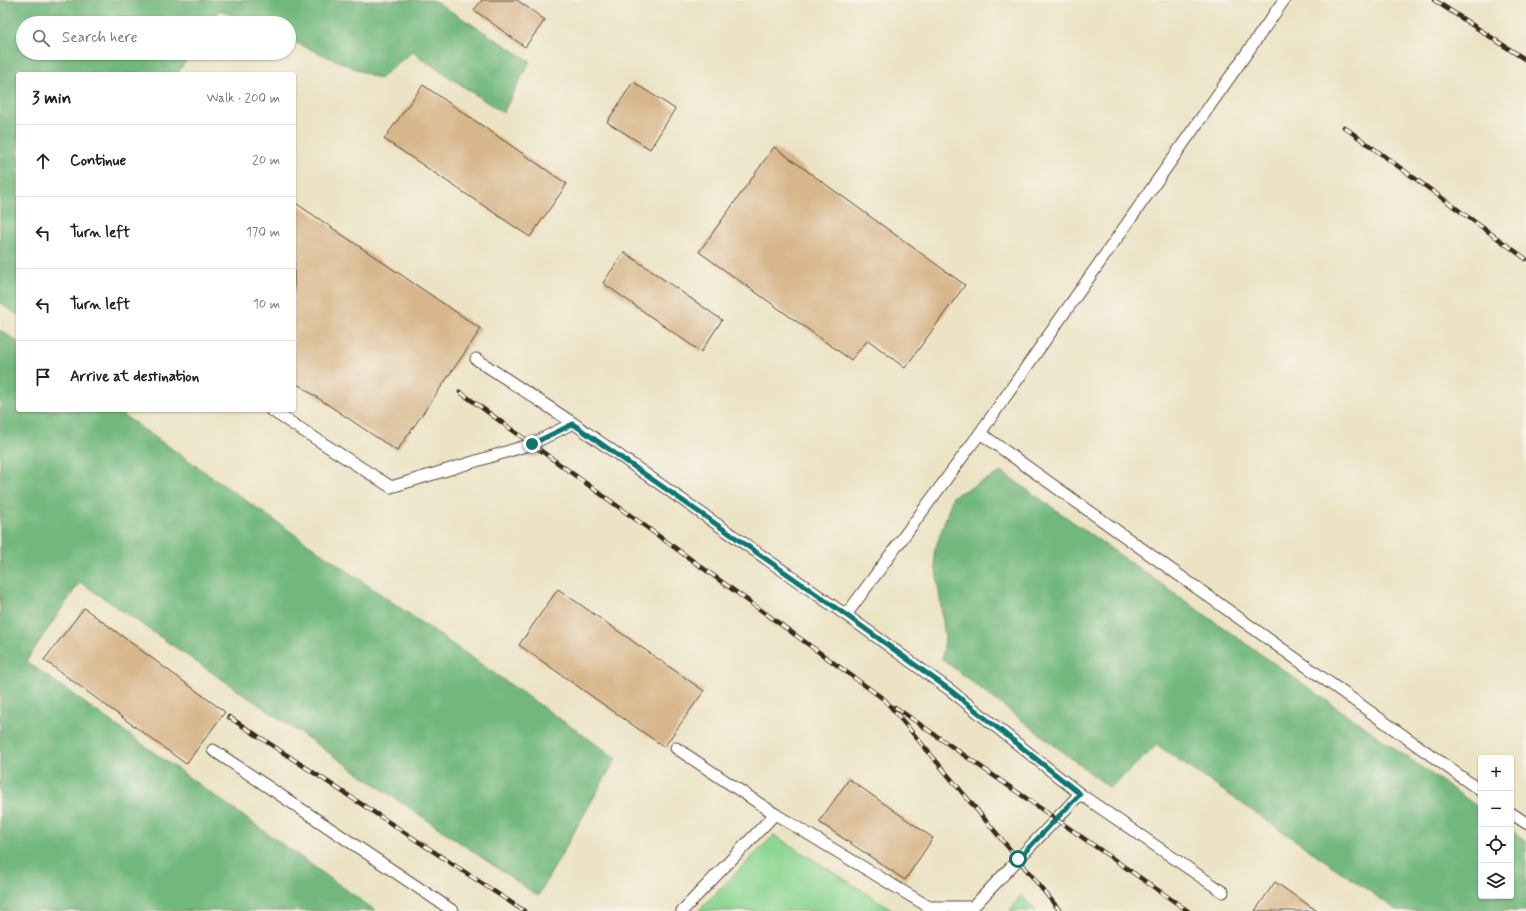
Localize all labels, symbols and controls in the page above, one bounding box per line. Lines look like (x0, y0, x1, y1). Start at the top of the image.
search box (16, 16, 296, 60)
icon: search (30, 27, 52, 49)
text: Search here (62, 28, 138, 48)
text: 3 min (32, 87, 71, 109)
text: Walk · 200 m (206, 90, 280, 107)
icon: ahead (32, 150, 54, 172)
text: Continue (70, 151, 126, 171)
text: 20 m (252, 152, 280, 169)
icon: left (32, 222, 54, 244)
text: Turn left (70, 223, 130, 243)
text: 170 m (246, 224, 280, 241)
icon: left (32, 294, 54, 316)
text: Turn left (70, 295, 130, 315)
text: 10 m (253, 296, 280, 313)
icon: arrive (32, 366, 54, 388)
text: Arrive at destination (70, 367, 199, 387)
route end (523, 435, 541, 453)
map controls (1478, 755, 1514, 899)
button: + (1478, 755, 1514, 791)
button: − (1478, 791, 1514, 827)
button: locate (1478, 827, 1514, 863)
route start (1009, 850, 1027, 868)
button: layers (1478, 863, 1514, 899)

